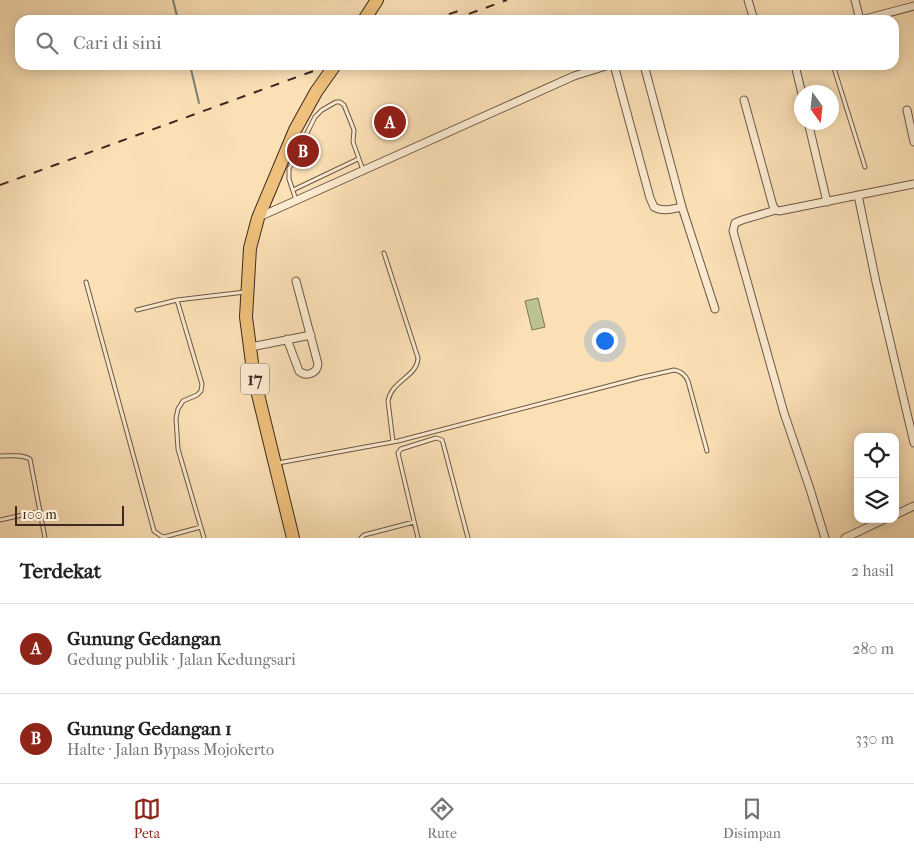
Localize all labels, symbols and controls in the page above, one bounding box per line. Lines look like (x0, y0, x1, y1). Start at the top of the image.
search box (15, 15, 899, 70)
icon: search (33, 29, 61, 57)
text: Cari di sini (73, 32, 162, 54)
north arrow (794, 85, 839, 130)
pin: A (374, 103, 406, 141)
pin: B (287, 132, 319, 170)
your location (592, 328, 618, 354)
road number: 17 (241, 364, 269, 394)
map controls (854, 433, 899, 523)
button: locate (854, 433, 899, 478)
button: layers (854, 478, 899, 523)
scale bar (15, 503, 124, 526)
text: 100 m (22, 506, 57, 523)
text: Terdekat (20, 559, 101, 583)
text: 2 hasil (851, 561, 894, 580)
text: Gunung Gedangan (67, 628, 221, 650)
text: A (31, 639, 41, 658)
text: 280 m (852, 639, 894, 658)
text: Gedung publik · Jalan Kedungsari (67, 650, 296, 669)
text: Gunung Gedangan 1 (67, 718, 232, 740)
text: B (31, 729, 41, 748)
text: 330 m (855, 729, 894, 748)
text: Halte · Jalan Bypass Mojokerto (67, 740, 274, 759)
tab: Peta (133, 795, 161, 842)
tab: Rute (427, 795, 457, 842)
tab: Disimpan (723, 795, 781, 842)

